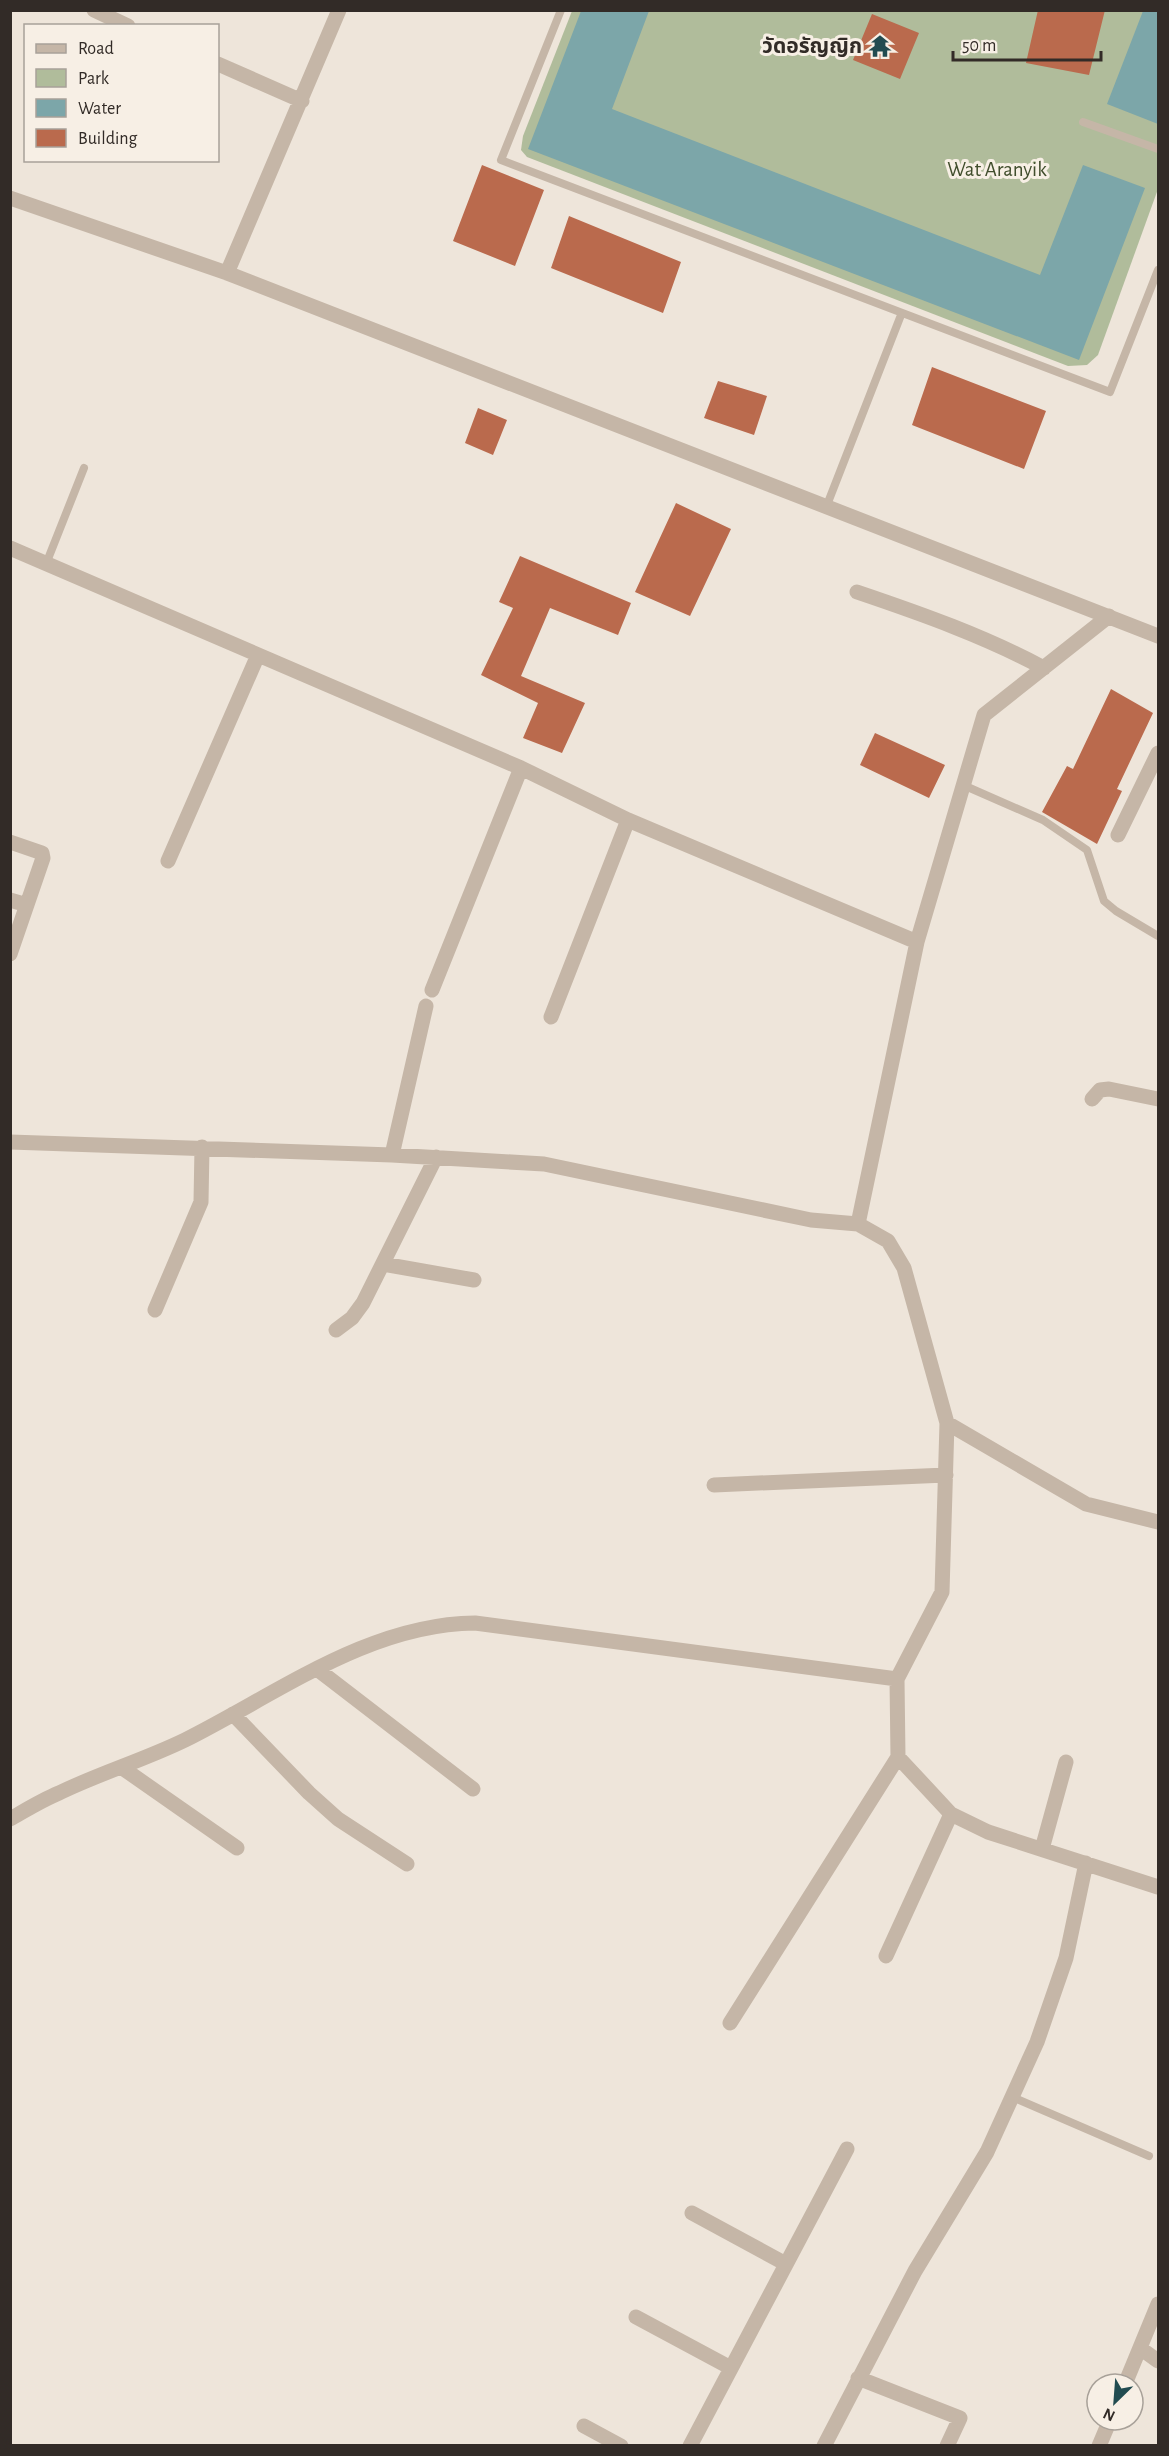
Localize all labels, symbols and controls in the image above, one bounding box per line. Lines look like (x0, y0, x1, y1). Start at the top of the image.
legend (24, 24, 219, 162)
scale bar (953, 24, 1102, 62)
temple icon: วัดอรัญญิก (867, 33, 893, 59)
place label: วัดอรัญญิก (762, 36, 862, 57)
text: 50 m (962, 37, 996, 55)
text: Road (78, 40, 114, 58)
text: Park (78, 70, 110, 88)
text: Water (78, 100, 121, 118)
text: Building (78, 130, 138, 148)
park label: Wat Aranyik (947, 159, 1047, 180)
north arrow (1085, 2372, 1145, 2432)
text: N (1101, 2405, 1118, 2424)

